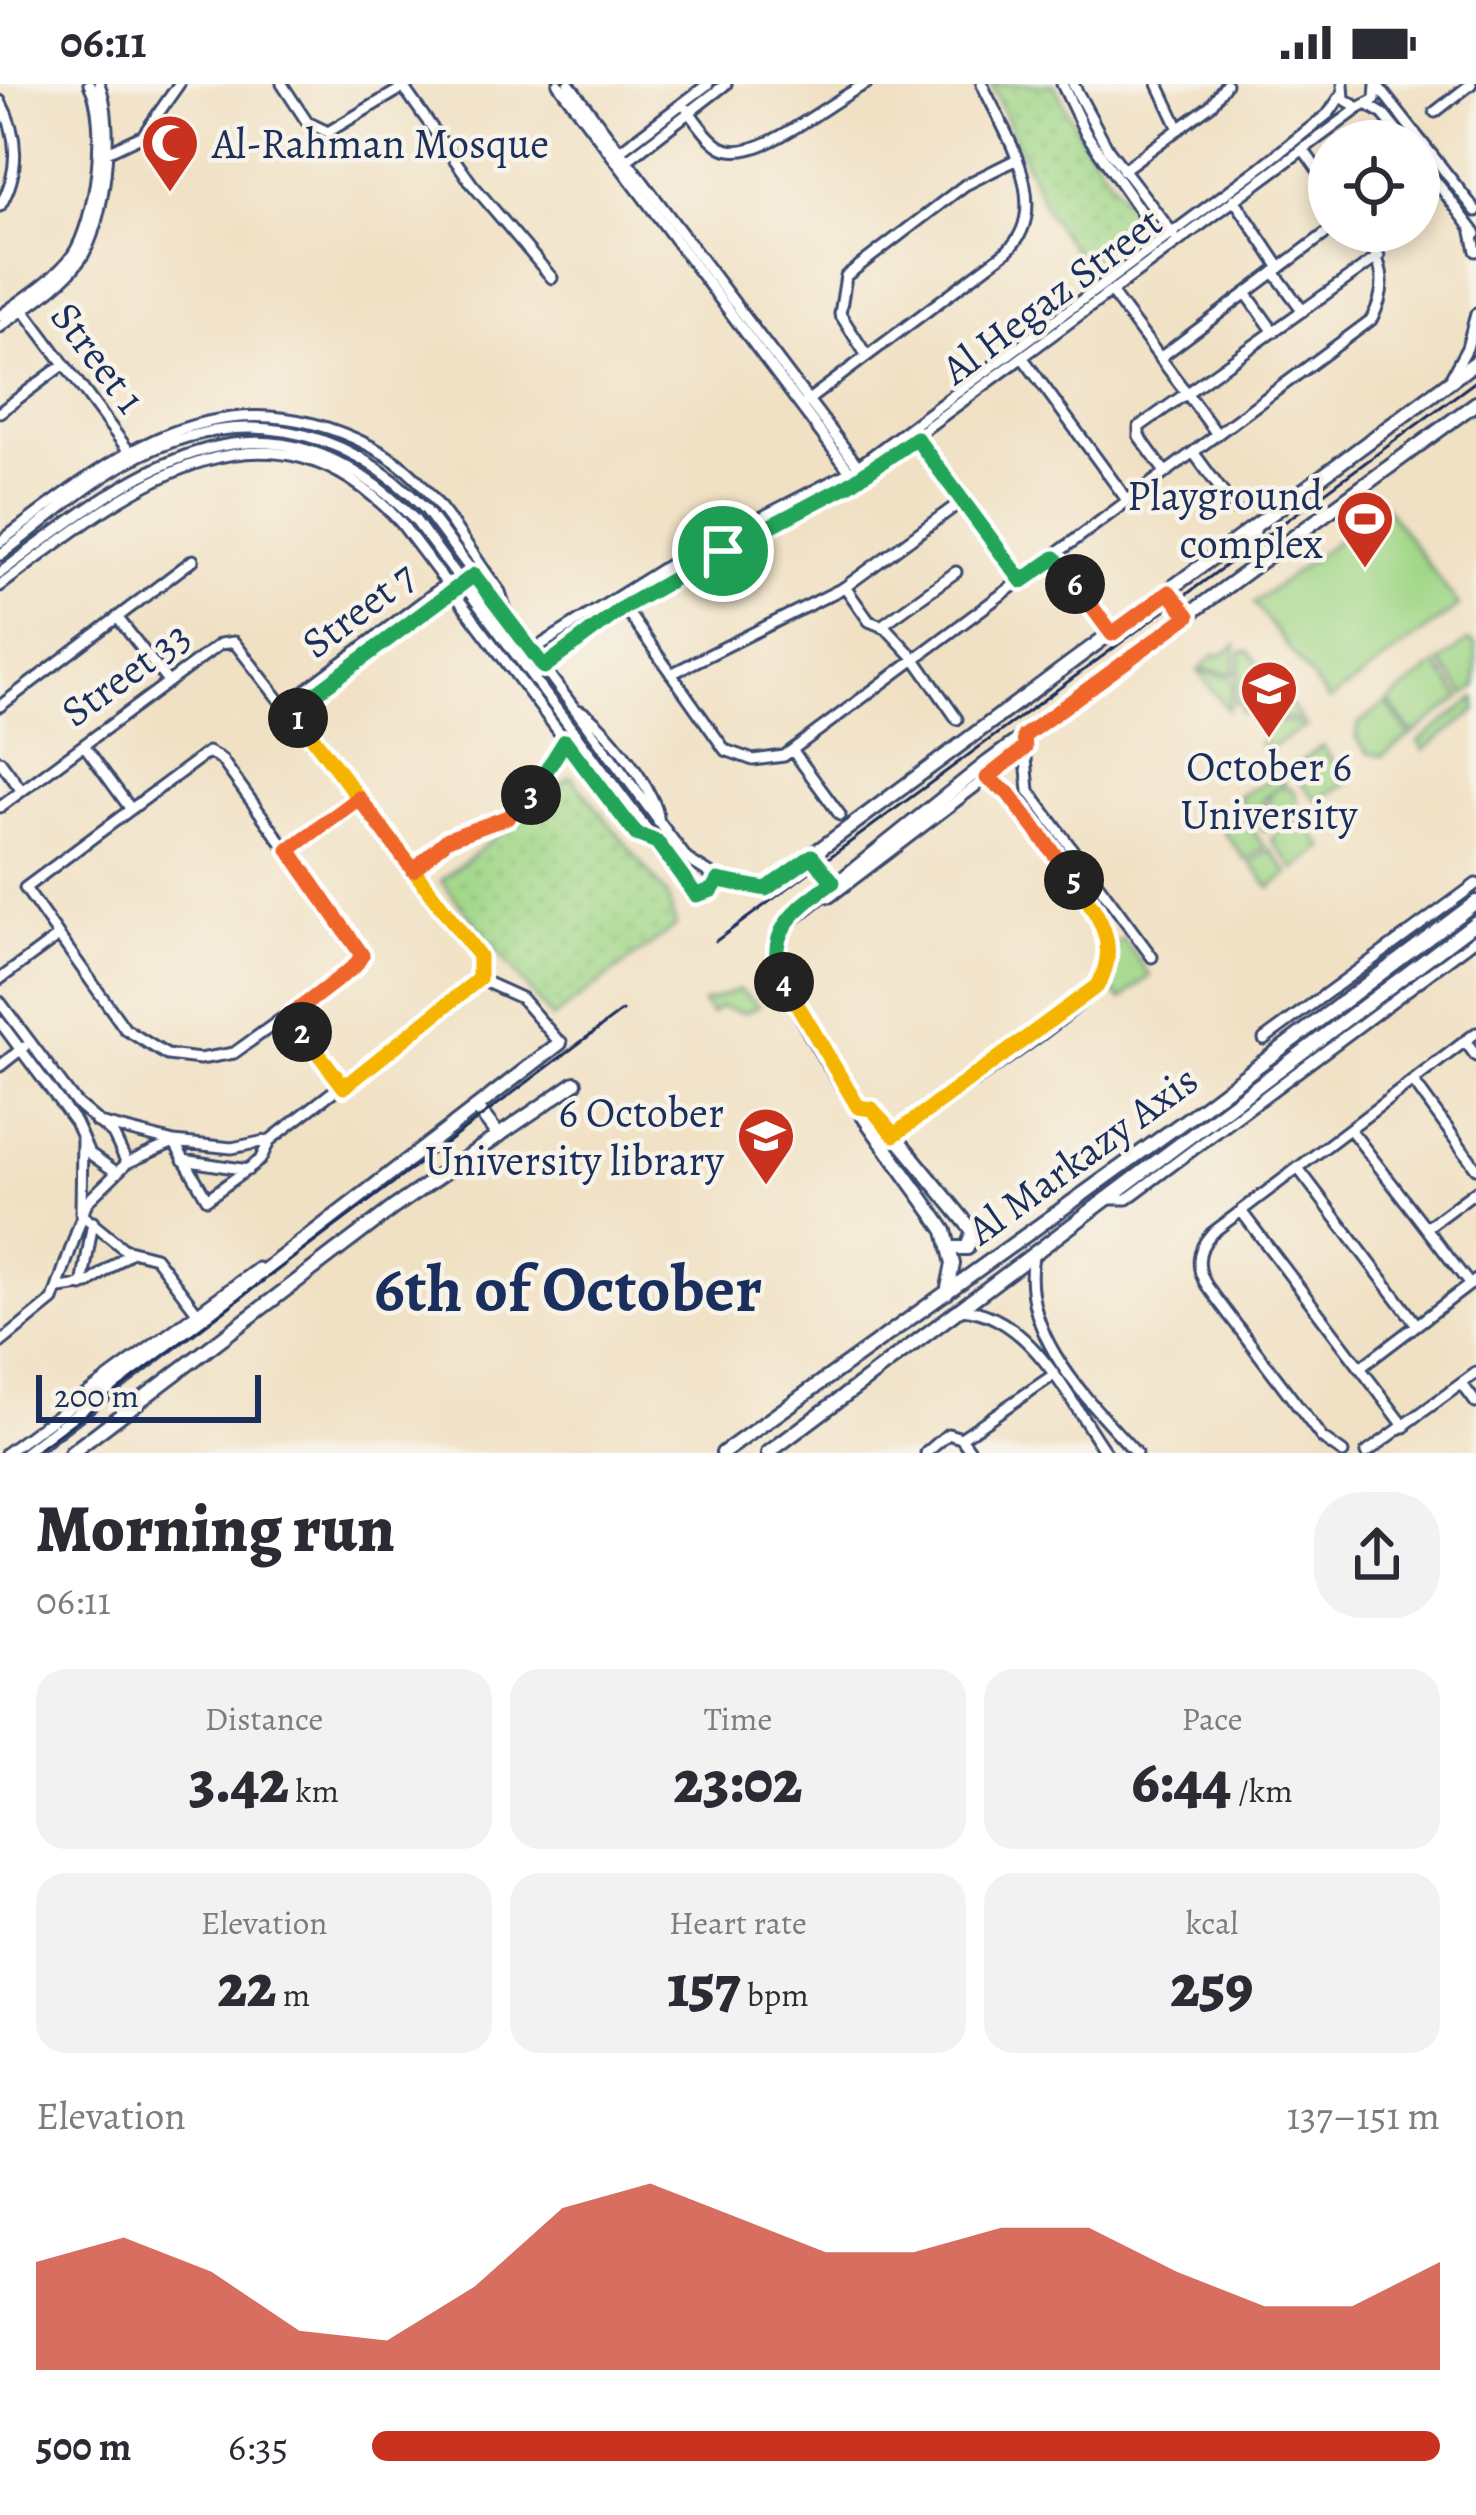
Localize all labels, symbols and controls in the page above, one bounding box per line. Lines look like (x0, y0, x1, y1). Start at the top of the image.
text: 06:11 (60, 11, 147, 73)
mosque icon: Al-Rahman Mosque (139, 112, 201, 194)
place label: Al-Rahman Mosque (211, 115, 549, 172)
map controls (1308, 120, 1440, 252)
button: locate (1308, 120, 1440, 252)
street label: Al Hegaz Street (929, 194, 1173, 398)
street label: Street 1 (38, 290, 159, 425)
place label: Playground complex (1127, 467, 1323, 572)
sports icon: Playground complex (1334, 488, 1396, 570)
pin (672, 500, 774, 602)
icon: arrive (690, 518, 756, 584)
street label: Street 7 (290, 548, 427, 671)
pin: 6 (1045, 554, 1105, 614)
text: 6 (1067, 561, 1083, 606)
street label: Street 33 (49, 607, 201, 740)
school or university icon: October 6 University (1238, 658, 1300, 740)
pin: 1 (268, 688, 328, 748)
text: 1 (292, 695, 304, 740)
place label: October 6 University (1181, 738, 1359, 843)
pin: 3 (501, 765, 561, 825)
text: 3 (524, 772, 538, 817)
pin: 5 (1044, 850, 1104, 910)
text: 5 (1067, 857, 1081, 902)
pin: 4 (754, 952, 814, 1012)
text: 4 (776, 959, 792, 1004)
pin: 2 (272, 1002, 332, 1062)
text: 2 (294, 1009, 310, 1054)
street label: Al Markazy Axis (955, 1051, 1209, 1258)
place label: 6 October University library (425, 1084, 725, 1189)
school or university icon: 6 October University library (735, 1105, 797, 1187)
district label: 6th of October (374, 1244, 762, 1334)
scale bar (36, 1369, 261, 1422)
text: 200 m (54, 1373, 139, 1418)
text: Morning run (36, 1484, 395, 1574)
button: share (1314, 1492, 1440, 1618)
text: 06:11 (36, 1574, 111, 1627)
text: Distance (205, 1696, 323, 1741)
text: Time (704, 1696, 772, 1741)
text: Pace (1181, 1696, 1243, 1741)
text: 3.42 (189, 1741, 289, 1823)
text: 23:02 (674, 1741, 802, 1823)
text: 6:44 (1131, 1741, 1231, 1823)
text: km (289, 1768, 339, 1813)
text: /km (1231, 1768, 1293, 1813)
text: Elevation (201, 1900, 327, 1945)
text: Heart rate (669, 1900, 807, 1945)
text: kcal (1186, 1900, 1238, 1945)
text: 22 (218, 1945, 276, 2027)
text: 157 (667, 1945, 741, 2027)
text: 259 (1171, 1945, 1253, 2027)
text: m (276, 1972, 310, 2017)
text: bpm (741, 1972, 809, 2017)
text: Elevation (36, 2089, 186, 2142)
text: 137–151 m (1287, 2089, 1440, 2142)
text: 500 m (36, 2420, 131, 2473)
text: 6:35 (228, 2420, 288, 2473)

